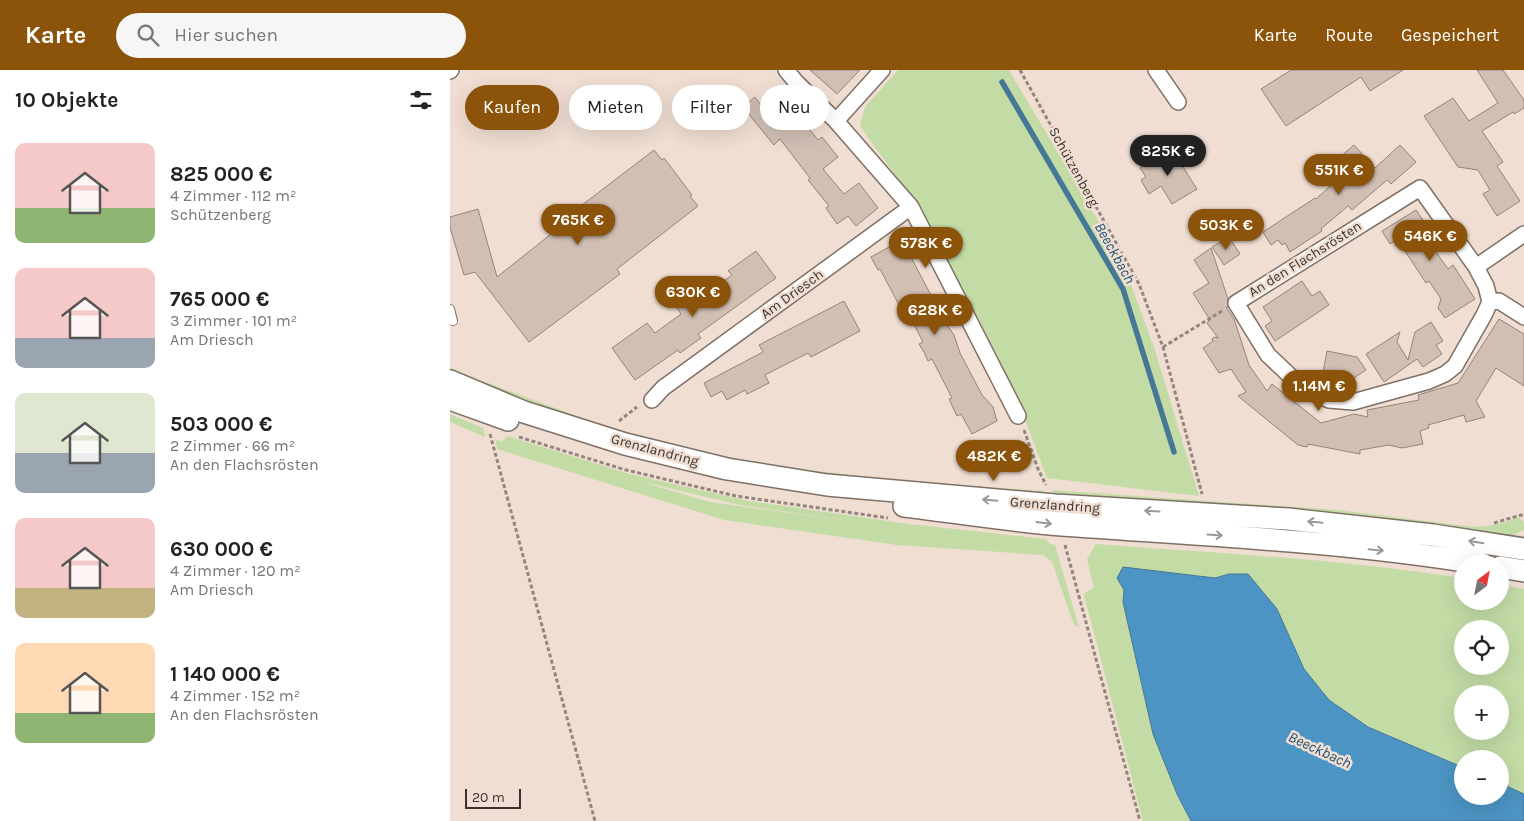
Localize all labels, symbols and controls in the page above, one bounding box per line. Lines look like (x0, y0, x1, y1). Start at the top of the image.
search box (116, 13, 466, 58)
text: Karte (25, 21, 86, 49)
icon: search (134, 21, 162, 49)
text: Hier suchen (174, 24, 278, 46)
text: Karte (1254, 24, 1297, 46)
text: Route (1325, 24, 1373, 46)
text: Gespeichert (1401, 24, 1499, 46)
chip: Kaufen (465, 85, 559, 130)
chip: Mieten (569, 85, 662, 130)
chip: Filter (672, 85, 750, 130)
chip: Neu (760, 85, 829, 130)
icon: filters (407, 86, 435, 114)
text: 10 Objekte (15, 88, 118, 112)
street label: Schützenberg (1045, 124, 1103, 210)
pin: 825K € (1127, 134, 1209, 177)
text: 825K € (1141, 141, 1195, 160)
pin: 551K € (1298, 154, 1380, 196)
text: 551K € (1315, 160, 1363, 179)
text: 825 000 € (170, 162, 272, 186)
icon: home (55, 163, 115, 223)
text: 4 Zimmer · 112 m² (170, 186, 296, 205)
pin: 765K € (537, 204, 619, 246)
text: Schützenberg (170, 205, 271, 224)
pin: 503K € (1185, 208, 1267, 251)
text: 765K € (552, 210, 604, 229)
text: 503K € (1199, 215, 1253, 234)
street label: An den Flachsrösten (1245, 217, 1365, 301)
water label: Beeckbach (1091, 219, 1139, 287)
pin: 546K € (1389, 220, 1471, 262)
pin: 578K € (885, 226, 967, 269)
text: 546K € (1403, 226, 1457, 245)
text: 578K € (900, 233, 952, 252)
street label: Am Driesch (757, 266, 827, 322)
pin: 630K € (652, 276, 734, 318)
text: 630K € (666, 282, 720, 301)
text: 765 000 € (170, 287, 269, 311)
icon: home (55, 288, 115, 348)
pin: 628K € (894, 294, 976, 336)
text: 628K € (908, 300, 962, 319)
text: 3 Zimmer · 101 m² (170, 311, 297, 330)
text: Am Driesch (170, 330, 254, 349)
pin: 1.14M € (1273, 370, 1365, 412)
text: 1.14M € (1293, 376, 1345, 395)
text: 503 000 € (170, 412, 272, 436)
icon: home (55, 413, 115, 473)
street label: Grenzlandring (609, 430, 701, 470)
text: 2 Zimmer · 66 m² (170, 436, 295, 455)
pin: 482K € (953, 440, 1035, 482)
text: 482K € (967, 446, 1021, 465)
text: An den Flachsrösten (170, 455, 319, 474)
street label: Grenzlandring (1009, 493, 1101, 517)
one-way arrow (983, 495, 999, 504)
one-way arrow (1145, 507, 1161, 516)
one-way arrow (1307, 517, 1323, 527)
one-way arrow (1036, 518, 1052, 528)
one-way arrow (1206, 530, 1222, 540)
text: 630 000 € (170, 537, 273, 561)
one-way arrow (1468, 537, 1484, 547)
icon: home (55, 538, 115, 598)
one-way arrow (1368, 545, 1384, 555)
north arrow (1454, 555, 1509, 610)
map controls (1454, 555, 1509, 805)
text: 4 Zimmer · 120 m² (170, 561, 301, 580)
text: Am Driesch (170, 580, 254, 599)
button: locate (1454, 620, 1509, 675)
text: 1 140 000 € (170, 662, 280, 686)
icon: home (55, 663, 115, 723)
button: + (1454, 685, 1509, 740)
text: 4 Zimmer · 152 m² (170, 686, 300, 705)
text: An den Flachsrösten (170, 705, 319, 724)
water label: Beeckbach (1286, 728, 1354, 772)
button: − (1454, 750, 1509, 805)
scale bar (465, 786, 521, 809)
text: 20 m (472, 789, 505, 806)

